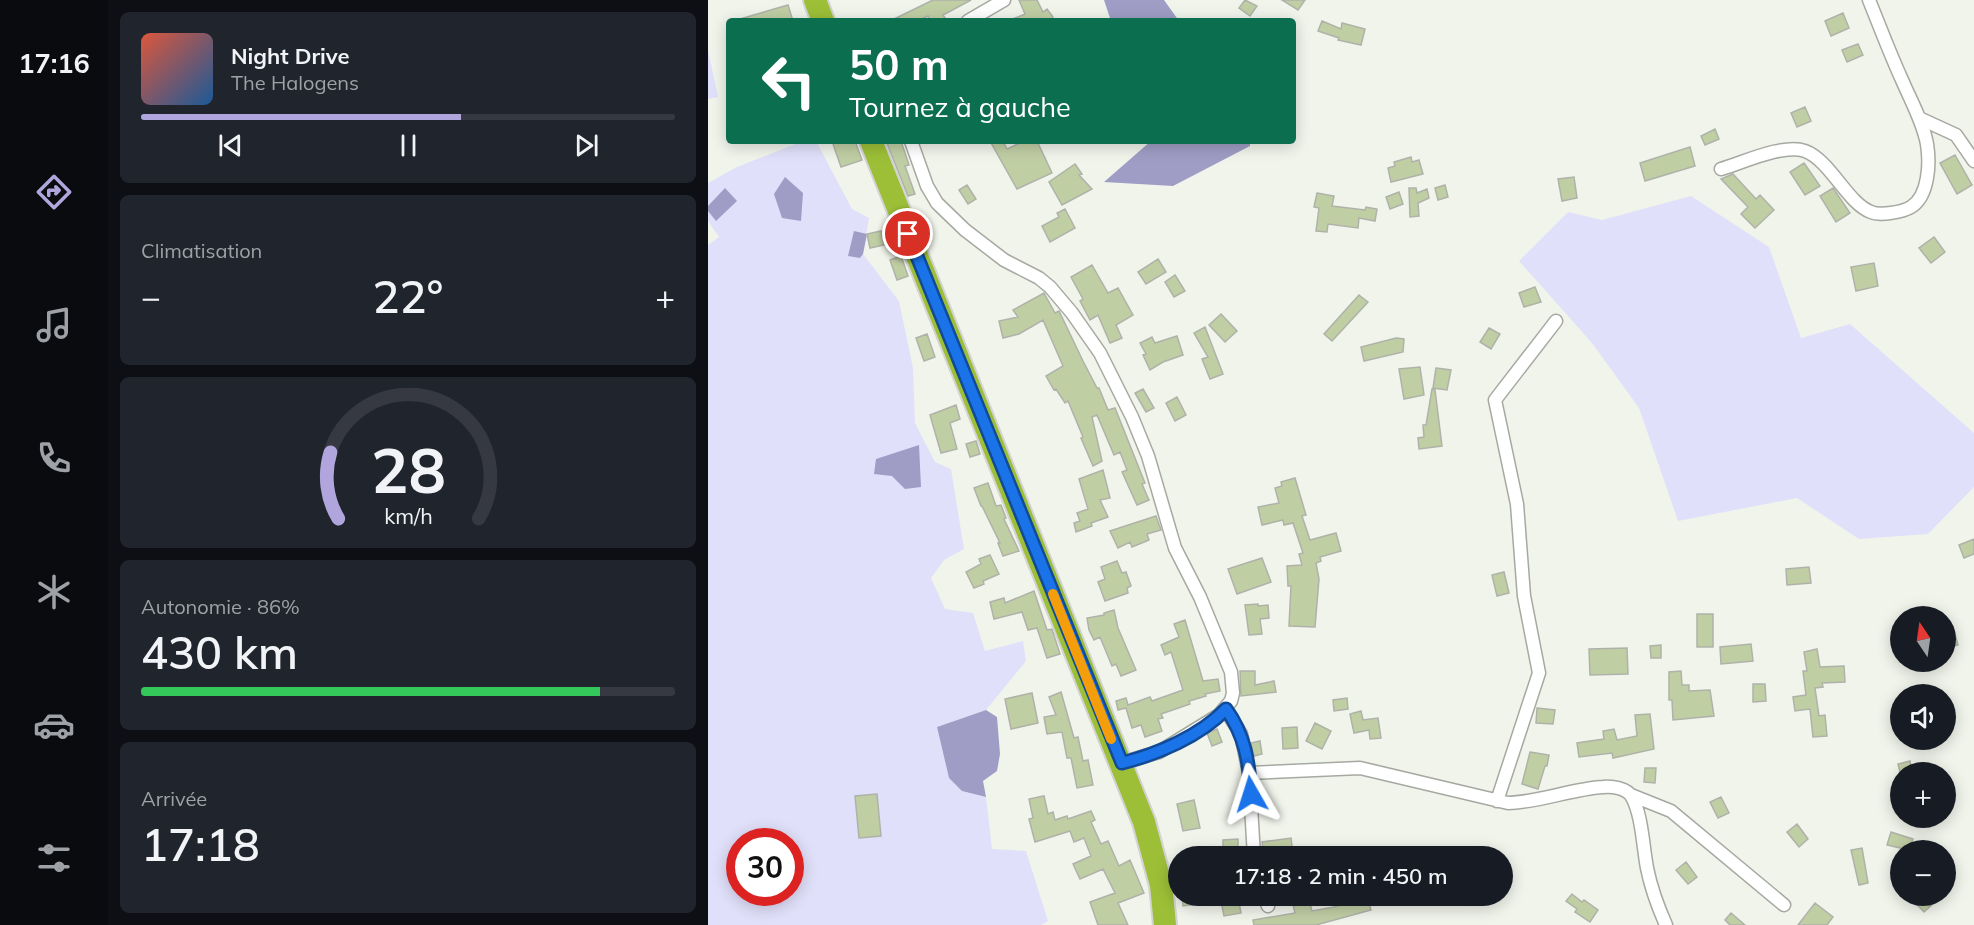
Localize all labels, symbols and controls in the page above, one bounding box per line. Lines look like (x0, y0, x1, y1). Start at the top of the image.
text: 50 m (849, 38, 949, 91)
text: Night Drive (231, 42, 350, 70)
icon: left (750, 42, 828, 120)
text: 17:16 (18, 46, 90, 80)
text: The Halogens (231, 70, 359, 95)
text: Tournez à gauche (849, 90, 1071, 124)
icon: previous (214, 129, 247, 162)
icon: pause (392, 129, 425, 162)
icon: next (570, 129, 603, 162)
icon: directions (33, 171, 75, 213)
pin (882, 208, 933, 259)
icon: arrive (891, 217, 924, 250)
text: Climatisation (141, 238, 262, 263)
text: 22° (373, 268, 443, 324)
text: − (141, 276, 161, 317)
text: + (655, 276, 675, 317)
icon: music (33, 304, 75, 346)
text: 28 (371, 431, 445, 510)
icon: phone (33, 437, 75, 479)
text: km/h (384, 503, 432, 530)
icon: climate (33, 571, 75, 613)
text: Autonomie · 86% (141, 594, 300, 619)
north arrow (1890, 606, 1956, 672)
map controls (1890, 606, 1956, 906)
text: 430 km (141, 624, 298, 680)
button: sound (1890, 684, 1956, 750)
icon: car (33, 704, 75, 746)
position arrow (1219, 762, 1283, 826)
button: + (1890, 762, 1956, 828)
text: Arrivée (141, 786, 207, 811)
text: 17:18 (141, 816, 260, 872)
speed limit sign: 30 (726, 828, 804, 906)
icon: filters (33, 837, 75, 879)
button: − (1890, 840, 1956, 906)
text: 17:18 · 2 min · 450 m (1233, 862, 1448, 890)

